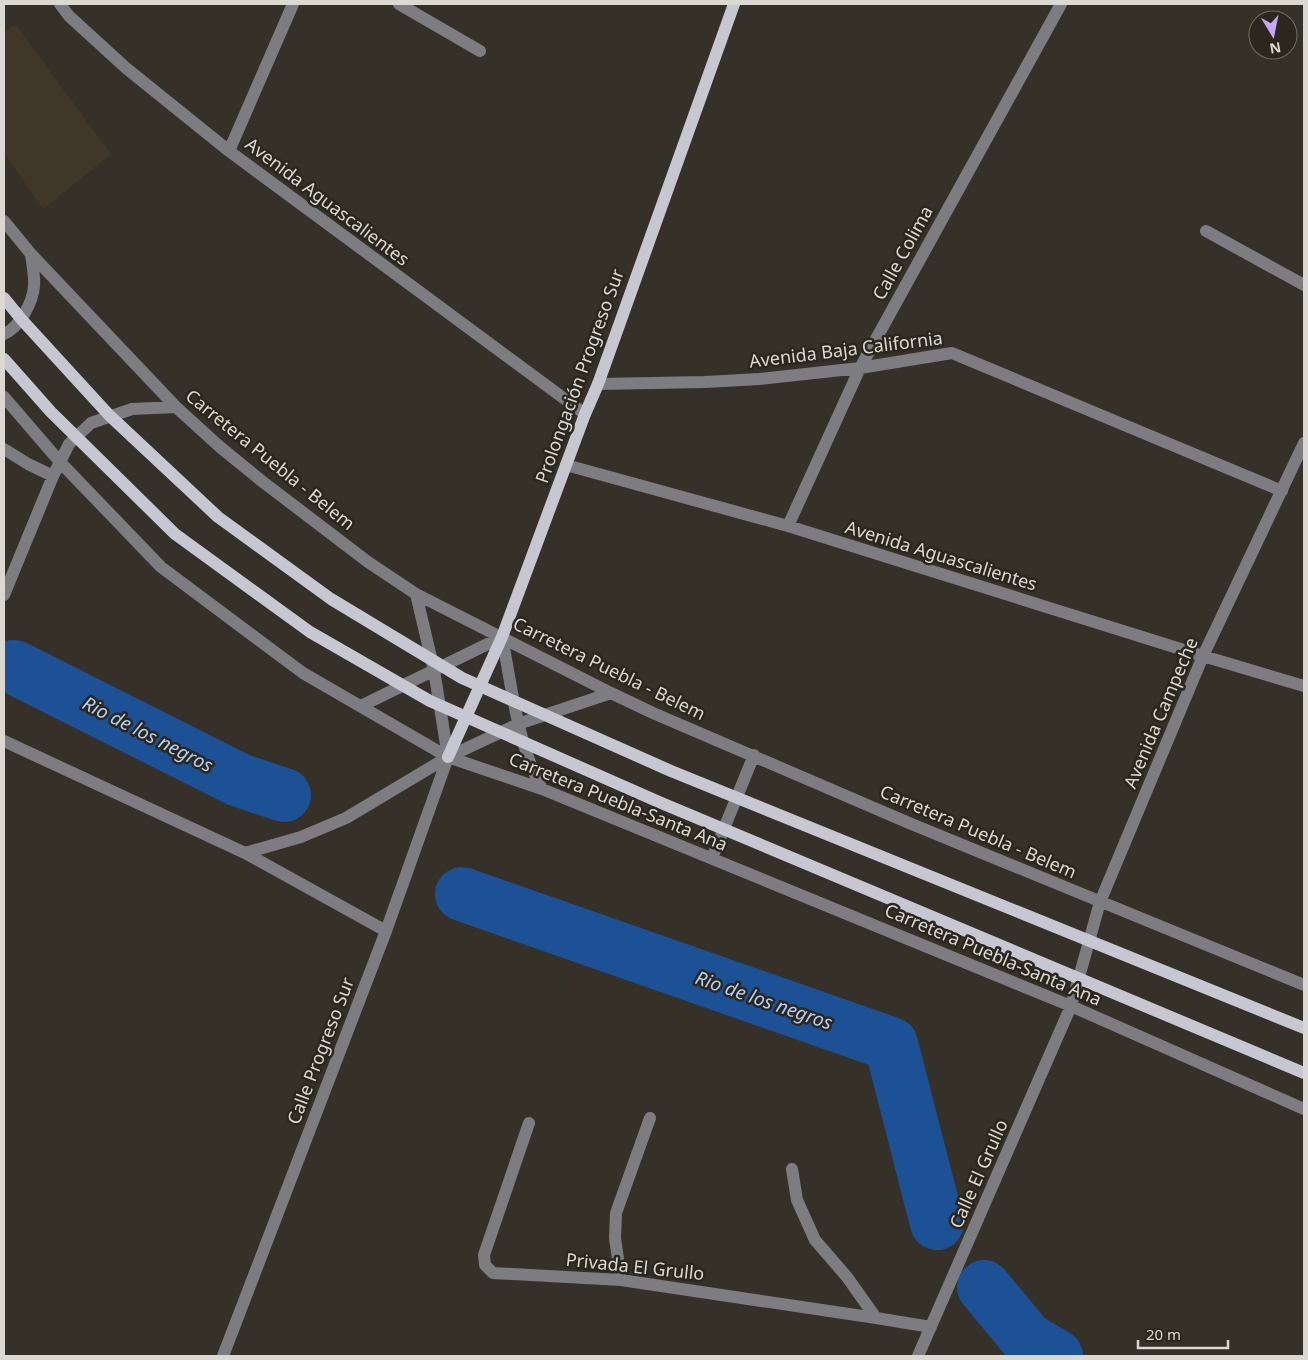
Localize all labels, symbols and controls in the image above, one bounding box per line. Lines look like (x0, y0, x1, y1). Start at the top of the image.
north arrow (1248, 10, 1298, 60)
text: N (1268, 38, 1283, 59)
street label: Avenida Aguascalientes (241, 132, 414, 271)
street label: Calle Colima (866, 201, 938, 304)
street label: Prolongación Progreso Sur (529, 265, 629, 486)
street label: Avenida Baja California (748, 325, 944, 373)
street label: Carretera Puebla - Belem (181, 383, 360, 535)
street label: Avenida Aguascalientes (842, 514, 1040, 596)
street label: Carretera Puebla - Belem (509, 611, 710, 725)
street label: Avenida Campeche (1117, 633, 1203, 792)
water label: Rio de los negros (78, 690, 218, 778)
street label: Carretera Puebla-Santa Ana (506, 746, 731, 856)
street label: Carretera Puebla - Belem (876, 779, 1080, 883)
street label: Carretera Puebla-Santa Ana (881, 897, 1106, 1011)
water label: Rio de los negros (692, 964, 836, 1036)
street label: Calle Progreso Sur (281, 973, 359, 1127)
street label: Calle El Grullo (943, 1115, 1013, 1232)
street label: Privada El Grullo (565, 1247, 706, 1285)
scale bar (1138, 1318, 1228, 1350)
text: 20 m (1146, 1324, 1181, 1344)

